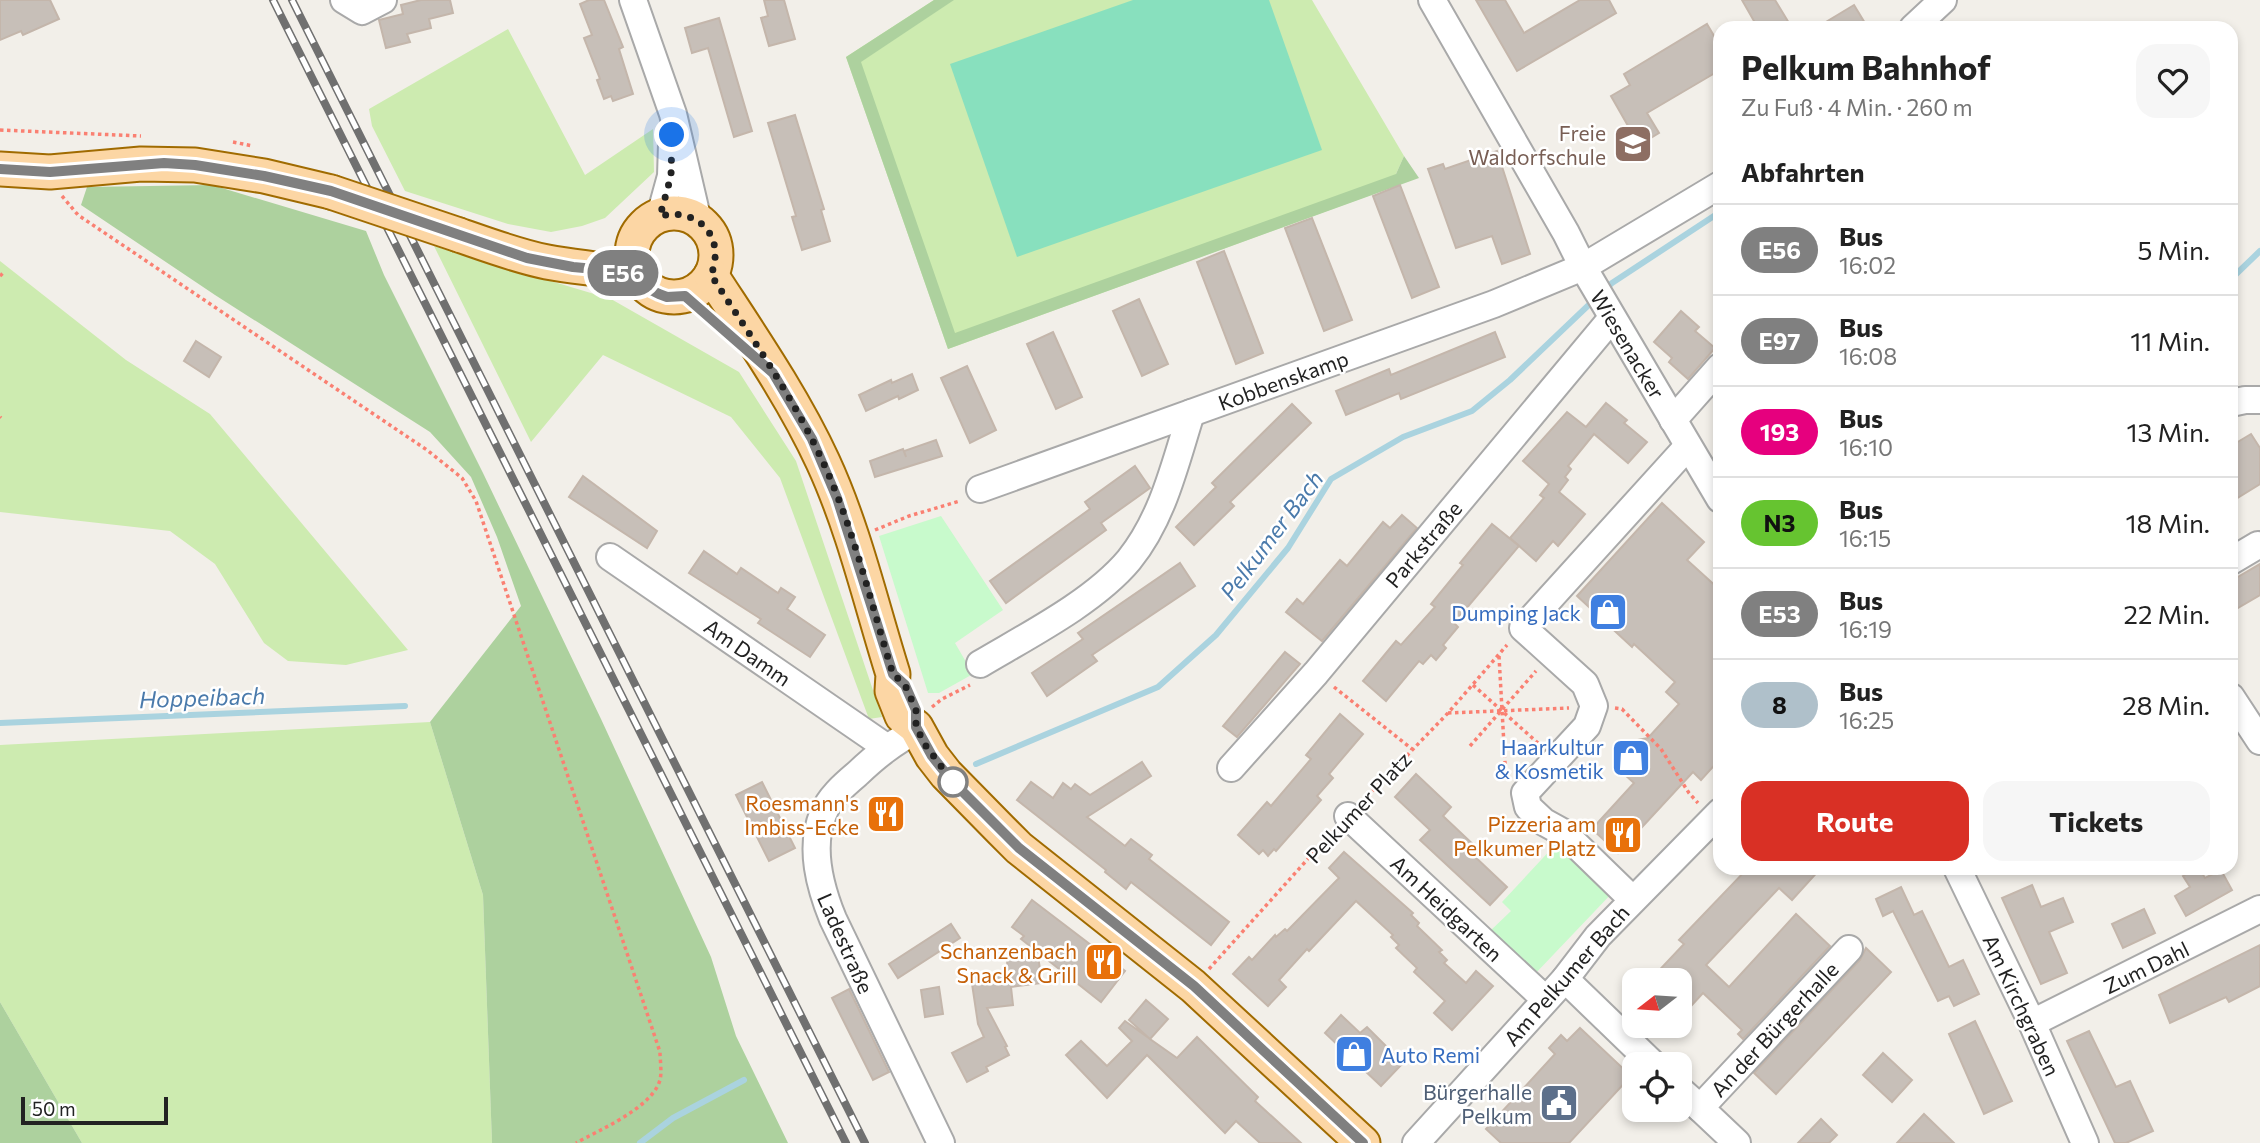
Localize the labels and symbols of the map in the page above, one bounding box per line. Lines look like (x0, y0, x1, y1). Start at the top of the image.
your location (654, 117, 689, 152)
place label: Freie Waldorfschule (1468, 120, 1606, 169)
school or university icon: Freie Waldorfschule (1612, 123, 1654, 165)
line badge: E56 (583, 250, 663, 296)
street label: Wiesenacker (1586, 285, 1670, 403)
street label: Kobbenskamp (1215, 345, 1351, 415)
water label: Pelkumer Bach (1213, 465, 1329, 605)
street label: Parkstraße (1380, 496, 1466, 592)
shop icon: Dumping Jack (1587, 591, 1629, 633)
place label: Dumping Jack (1451, 600, 1581, 625)
street label: Am Damm (700, 613, 796, 691)
water label: Hoppeibach (138, 681, 266, 713)
place label: Haarkultur & Kosmetik (1495, 734, 1604, 783)
shop icon: Haarkultur & Kosmetik (1610, 737, 1652, 779)
street label: Pelkumer Platz (1300, 746, 1416, 868)
unlabelled marker (938, 767, 968, 797)
place label: Roesmann's Imbiss-Ecke (744, 790, 859, 839)
restaurant icon: Roesmann's Imbiss-Ecke (865, 793, 907, 835)
place label: Pizzeria am Pelkumer Platz (1453, 811, 1596, 860)
restaurant icon: Pizzeria am Pelkumer Platz (1602, 814, 1644, 856)
street label: Am Heidgarten (1386, 850, 1508, 966)
street label: Ladestraße (813, 889, 879, 997)
street label: Am Pelkumer Bach (1498, 900, 1634, 1050)
street label: Am Kirchgraben (1978, 930, 2066, 1080)
street label: Zum Dahl (2099, 936, 2193, 998)
place label: Schanzenbach Snack & Grill (940, 938, 1077, 987)
restaurant icon: Schanzenbach Snack & Grill (1083, 941, 1125, 983)
street label: An der Bürgerhalle (1705, 956, 1843, 1102)
north arrow (1622, 968, 1692, 1038)
shop icon: Auto Remi (1333, 1033, 1375, 1075)
place label: Auto Remi (1381, 1042, 1480, 1067)
place label: Bürgerhalle Pelkum (1423, 1079, 1532, 1128)
public building icon: Bürgerhalle Pelkum (1538, 1082, 1580, 1124)
scale bar (21, 1094, 168, 1126)

